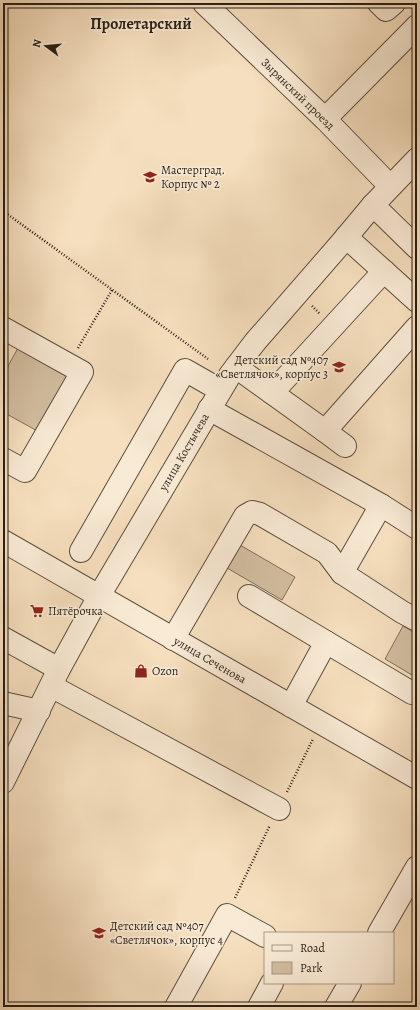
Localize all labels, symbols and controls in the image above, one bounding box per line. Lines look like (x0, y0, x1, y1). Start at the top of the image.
district label: Пролетарский (90, 13, 192, 35)
north arrow (26, 26, 66, 66)
text: N (29, 37, 45, 49)
street label: Зырянский проезд (258, 55, 338, 133)
place label: Мастерград. Корпус № 2 (161, 162, 225, 192)
school or university icon: Мастерград. Корпус № 2 (142, 169, 158, 185)
place label: Детский сад №407 «Светлячок», корпус 3 (216, 352, 329, 382)
school or university icon: Детский сад №407 «Светлячок», корпус 3 (331, 359, 347, 375)
street label: улица Костычева (155, 410, 213, 495)
supermarket icon: Пятёрочка (29, 603, 45, 619)
place label: Пятёрочка (48, 603, 103, 619)
street label: улица Сеченова (170, 632, 250, 687)
shop icon: Ozon (133, 663, 149, 679)
place label: Ozon (152, 663, 179, 679)
place label: Детский сад №407 «Светлячок», корпус 4 (110, 918, 223, 948)
school or university icon: Детский сад №407 «Светлячок», корпус 4 (91, 925, 107, 941)
legend (264, 932, 394, 984)
text: Road (300, 940, 326, 956)
text: Park (300, 960, 323, 976)

